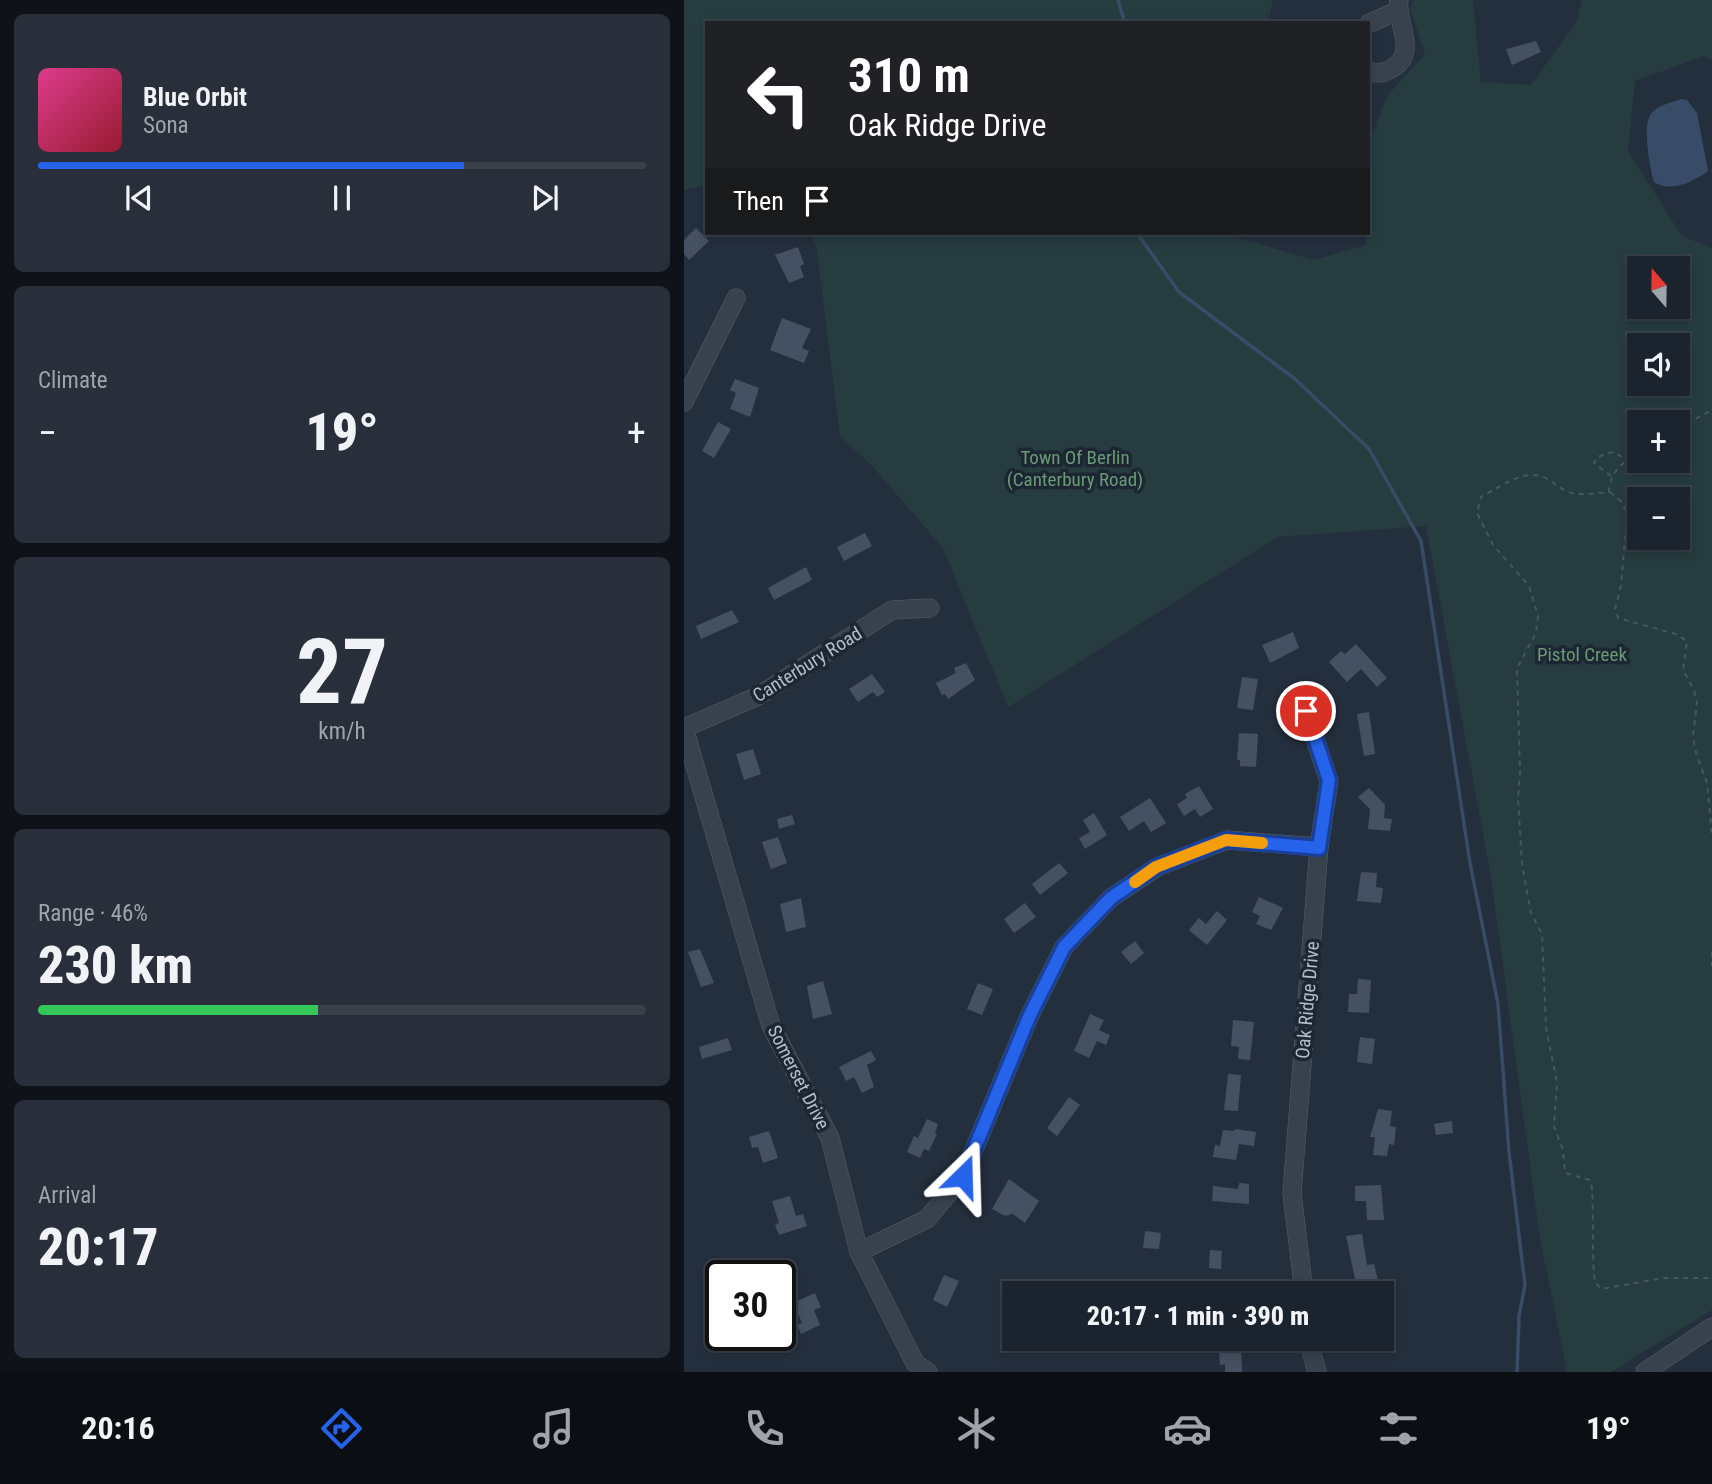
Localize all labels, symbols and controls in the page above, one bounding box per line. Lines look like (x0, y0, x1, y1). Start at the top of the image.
text: 310 m (848, 47, 970, 104)
icon: left (733, 49, 824, 140)
text: Blue Orbit (143, 82, 247, 112)
text: Oak Ridge Drive (848, 106, 1047, 144)
text: Sona (143, 112, 189, 139)
icon: previous (120, 179, 158, 217)
icon: pause (323, 179, 361, 217)
icon: next (526, 179, 564, 217)
icon: arrive (798, 182, 836, 220)
text: Then (733, 186, 784, 216)
north arrow (1627, 256, 1690, 318)
map controls (1627, 256, 1690, 550)
button: sound (1627, 333, 1690, 396)
text: Climate (38, 367, 108, 394)
text: 19° (305, 402, 379, 463)
button: + (1627, 410, 1690, 473)
text: − (38, 411, 57, 455)
text: + (627, 411, 646, 455)
park label: Town Of Berlin (Canterbury Road) (1007, 446, 1143, 491)
button: − (1627, 487, 1690, 550)
text: 27 (296, 619, 388, 725)
street label: Canterbury Road (748, 622, 866, 707)
park label: Pistol Creek (1537, 643, 1627, 666)
pin (1276, 681, 1336, 741)
icon: arrive (1287, 692, 1325, 730)
text: km/h (318, 718, 366, 745)
text: Range · 46% (38, 900, 148, 927)
text: 230 km (38, 935, 193, 996)
street label: Oak Ridge Drive (1291, 940, 1324, 1060)
street label: Somerset Drive (762, 1021, 835, 1133)
position arrow (926, 1139, 1000, 1213)
text: Arrival (38, 1182, 97, 1209)
text: 20:17 (38, 1217, 158, 1278)
speed limit sign: 30 (705, 1260, 796, 1351)
text: 20:17 · 1 min · 390 m (1087, 1301, 1309, 1331)
icon: directions (317, 1404, 366, 1453)
icon: music (529, 1404, 578, 1453)
icon: phone (740, 1404, 789, 1453)
icon: climate (952, 1404, 1001, 1453)
icon: car (1163, 1404, 1212, 1453)
icon: filters (1374, 1404, 1423, 1453)
text: 20:16 (81, 1409, 155, 1447)
text: 19° (1586, 1409, 1631, 1447)

